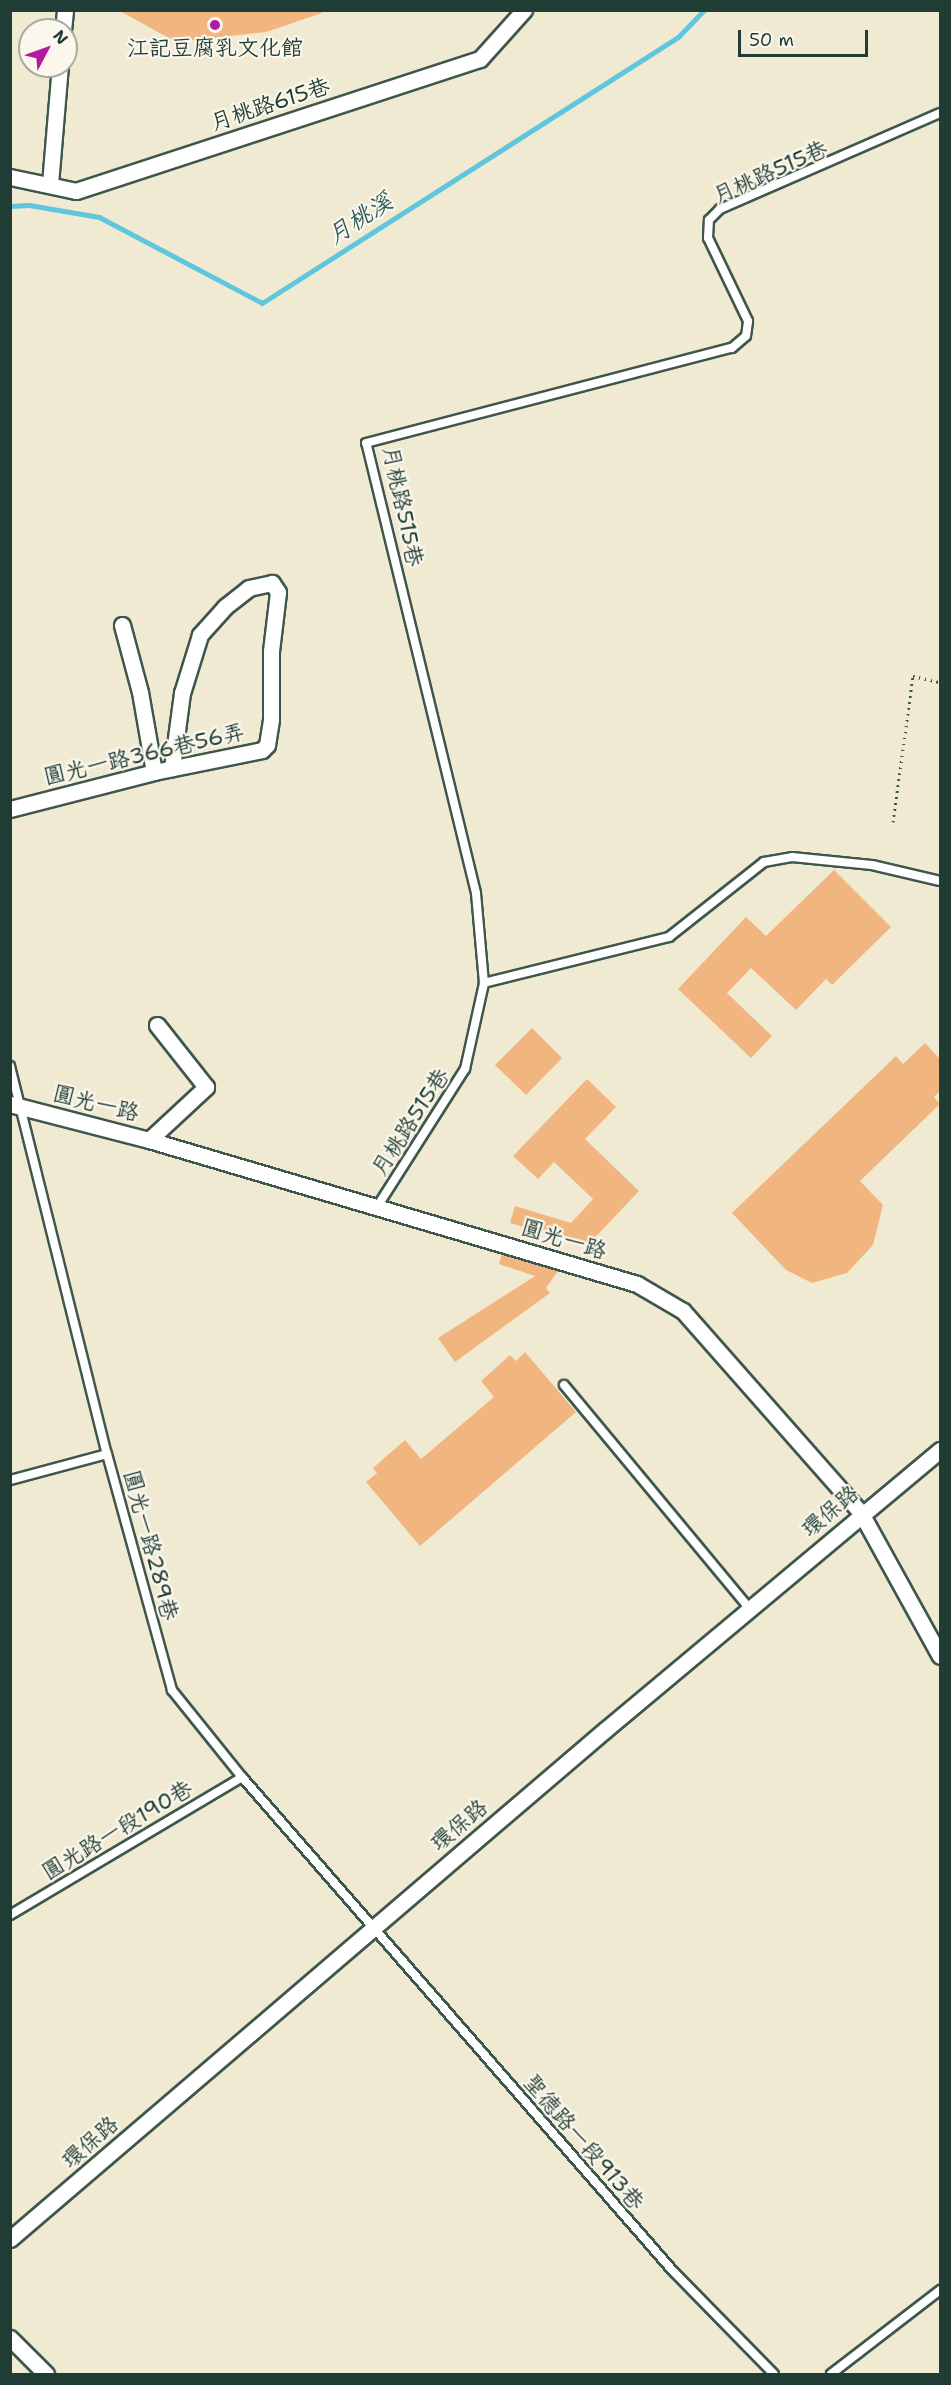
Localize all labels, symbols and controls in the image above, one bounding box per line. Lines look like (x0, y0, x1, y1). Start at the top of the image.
north arrow (18, 18, 78, 78)
marker: 江記豆腐乳文化館 (208, 18, 222, 32)
scale bar (741, 18, 872, 56)
text: N (48, 25, 73, 49)
text: 50 m (749, 28, 794, 52)
place label: 江記豆腐乳文化館 (127, 35, 303, 61)
street label: 月桃路615巷 (207, 72, 333, 136)
street label: 月桃路515巷 (709, 135, 831, 209)
water label: 月桃溪 (322, 187, 398, 251)
street label: 月桃路515巷 (377, 443, 429, 569)
street label: 圓光一路366巷56弄 (41, 718, 247, 790)
street label: 月桃路515巷 (365, 1063, 455, 1181)
street label: 圓光一路 (50, 1080, 142, 1126)
street label: 圓光一路 (518, 1214, 610, 1264)
street label: 圓光一路289巷 (118, 1467, 184, 1623)
street label: 環保路 (796, 1480, 864, 1542)
street label: 圓光路一段190巷 (37, 1775, 197, 1885)
street label: 環保路 (425, 1794, 493, 1856)
street label: 聖德路一段913巷 (518, 2069, 650, 2215)
street label: 環保路 (56, 2110, 124, 2174)

